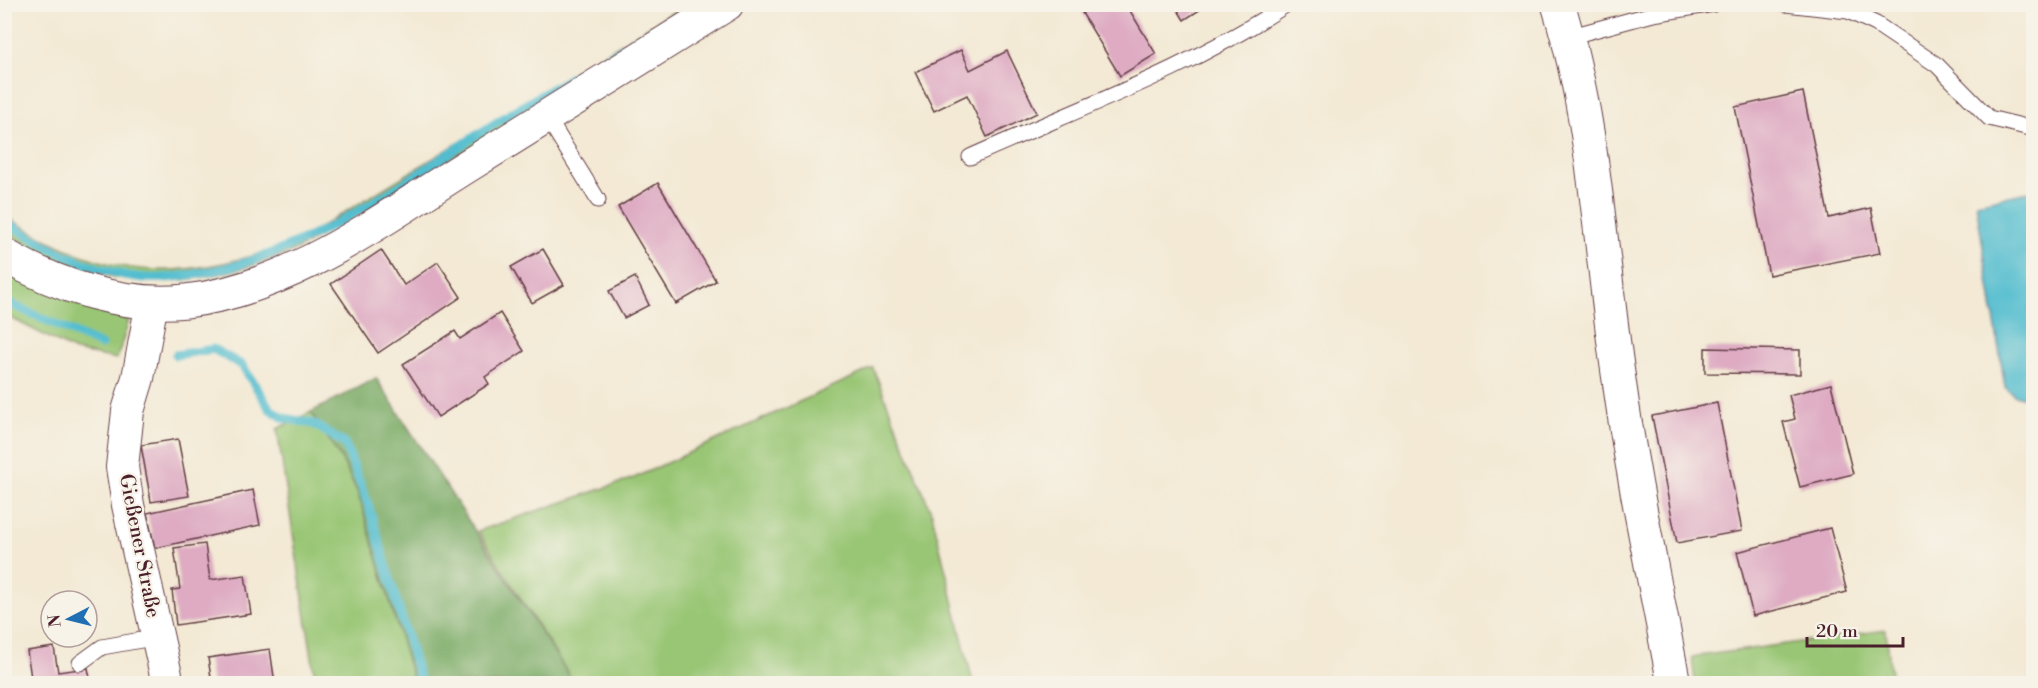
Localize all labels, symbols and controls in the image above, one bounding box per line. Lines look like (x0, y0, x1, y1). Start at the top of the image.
street label: Gießener Straße (113, 472, 165, 620)
north arrow (39, 589, 99, 649)
scale bar (1807, 610, 1903, 648)
text: N (44, 613, 66, 628)
text: 20 m (1816, 620, 1858, 643)

